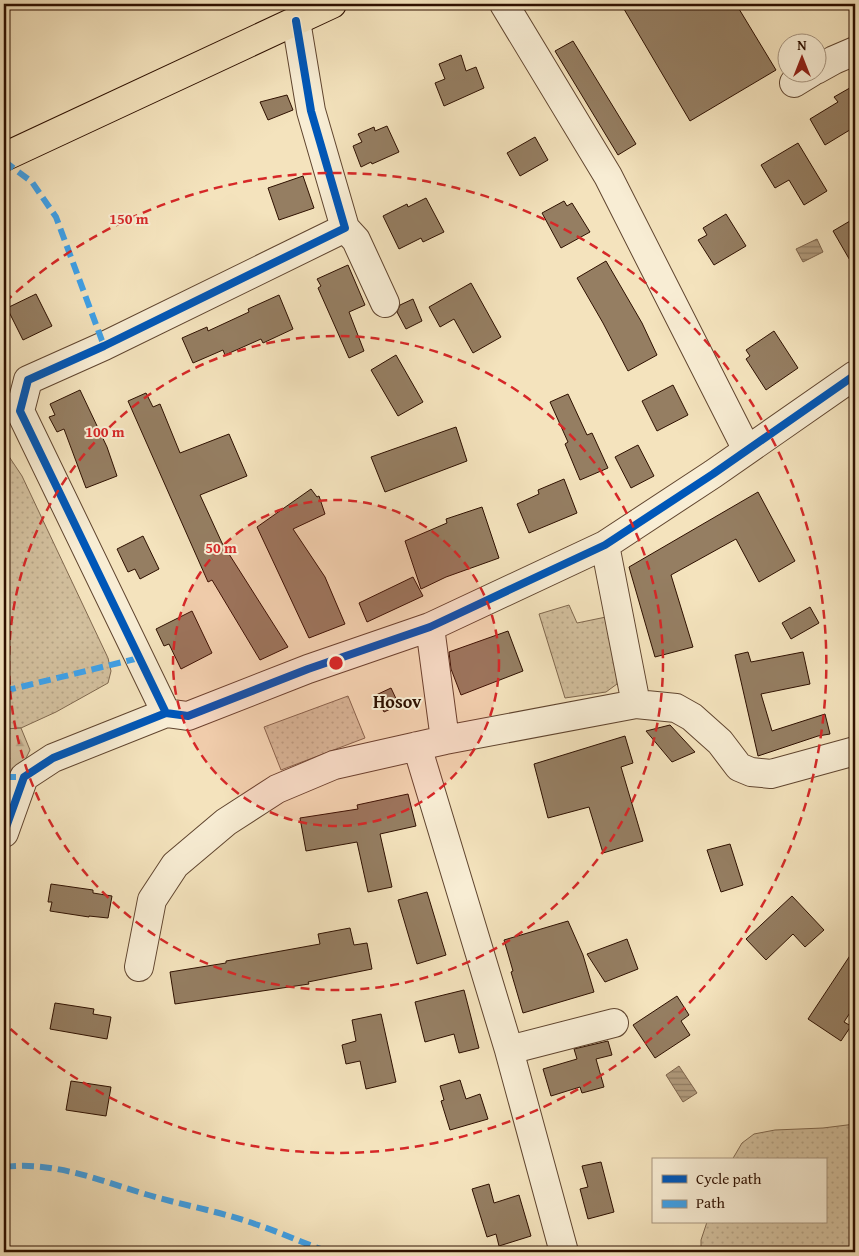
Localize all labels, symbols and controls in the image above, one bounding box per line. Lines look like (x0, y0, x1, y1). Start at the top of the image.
north arrow (776, 32, 826, 82)
text: N (797, 35, 807, 55)
text: 150 m (109, 208, 149, 229)
text: 100 m (85, 421, 125, 442)
text: 50 m (205, 537, 237, 558)
centre of rings (327, 654, 345, 672)
district label: Hosov (373, 688, 422, 715)
legend (652, 1158, 826, 1224)
text: Cycle path (696, 1168, 762, 1189)
text: Path (696, 1192, 725, 1213)

